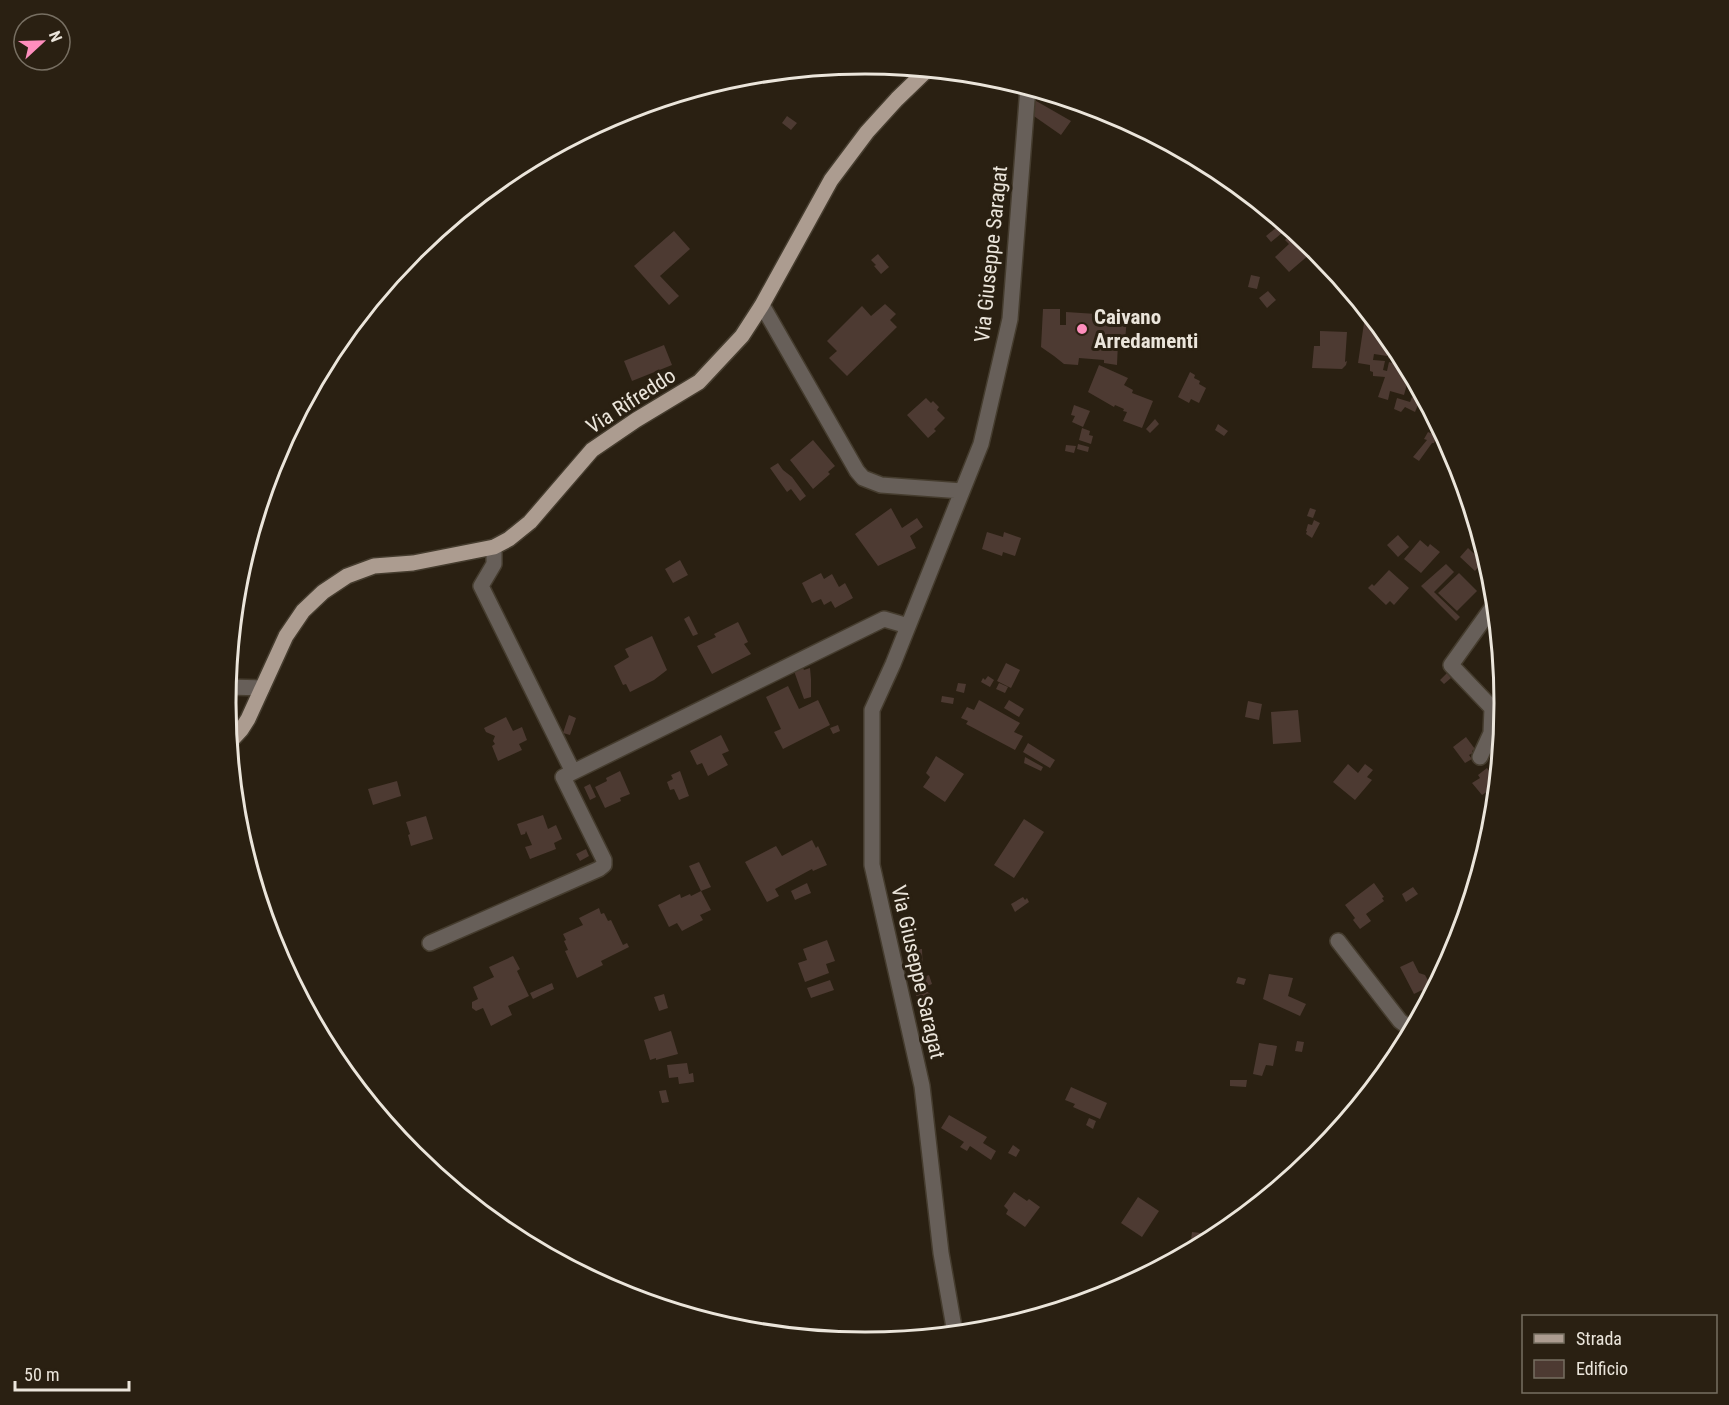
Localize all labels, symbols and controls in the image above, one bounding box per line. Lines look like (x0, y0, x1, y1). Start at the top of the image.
north arrow (12, 12, 72, 72)
text: N (45, 28, 66, 45)
street label: Via Giuseppe Saragat (970, 165, 1012, 343)
place label: Caivano Arredamenti (1094, 305, 1198, 353)
marker: Caivano Arredamenti (1075, 322, 1089, 336)
street label: Via Rifreddo (582, 363, 680, 439)
street label: Via Giuseppe Saragat (886, 883, 950, 1061)
legend (1522, 1315, 1717, 1393)
text: Strada (1576, 1328, 1622, 1349)
scale bar (15, 1354, 129, 1392)
text: Edificio (1576, 1358, 1628, 1379)
text: 50 m (24, 1364, 59, 1385)

